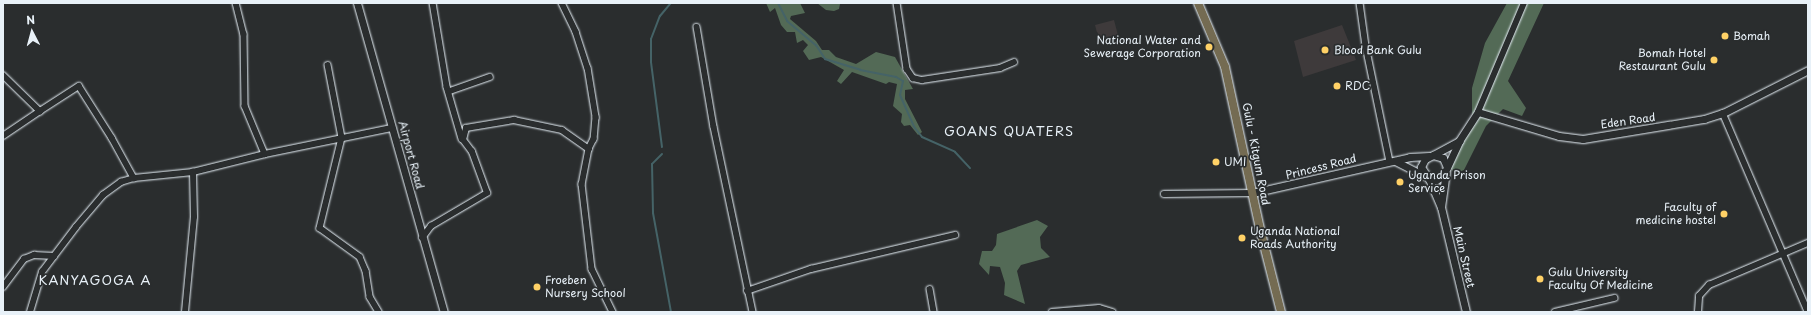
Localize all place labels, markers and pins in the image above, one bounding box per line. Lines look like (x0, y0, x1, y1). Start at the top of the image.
place label: Bomah (1733, 29, 1770, 43)
marker: Bomah (1720, 31, 1730, 41)
place label: National Water and Sewerage Corporation (1082, 34, 1201, 60)
marker: National Water and Sewerage Corporation (1204, 42, 1214, 52)
place label: Blood Bank Gulu (1334, 43, 1423, 57)
marker: Blood Bank Gulu (1319, 44, 1331, 56)
place label: Bomah Hotel Restaurant Gulu (1619, 47, 1706, 73)
marker: Bomah Hotel Restaurant Gulu (1709, 55, 1719, 65)
place label: RDC (1345, 79, 1370, 93)
marker: RDC (1332, 81, 1342, 91)
place label: UMI (1224, 155, 1246, 169)
marker: UMI (1211, 157, 1221, 167)
place label: Uganda Prison Service (1408, 169, 1485, 195)
marker: Uganda Prison Service (1395, 177, 1405, 187)
place label: Faculty of medicine hostel (1635, 201, 1716, 227)
marker: Faculty of medicine hostel (1719, 209, 1729, 219)
place label: Uganda National Roads Authority (1250, 225, 1340, 251)
marker: Uganda National Roads Authority (1237, 233, 1247, 243)
place label: Gulu University Faculty Of Medicine (1548, 266, 1654, 292)
place label: Froeben Nursery School (545, 274, 626, 300)
marker: Gulu University Faculty Of Medicine (1535, 274, 1545, 284)
marker: Froeben Nursery School (532, 282, 542, 292)

